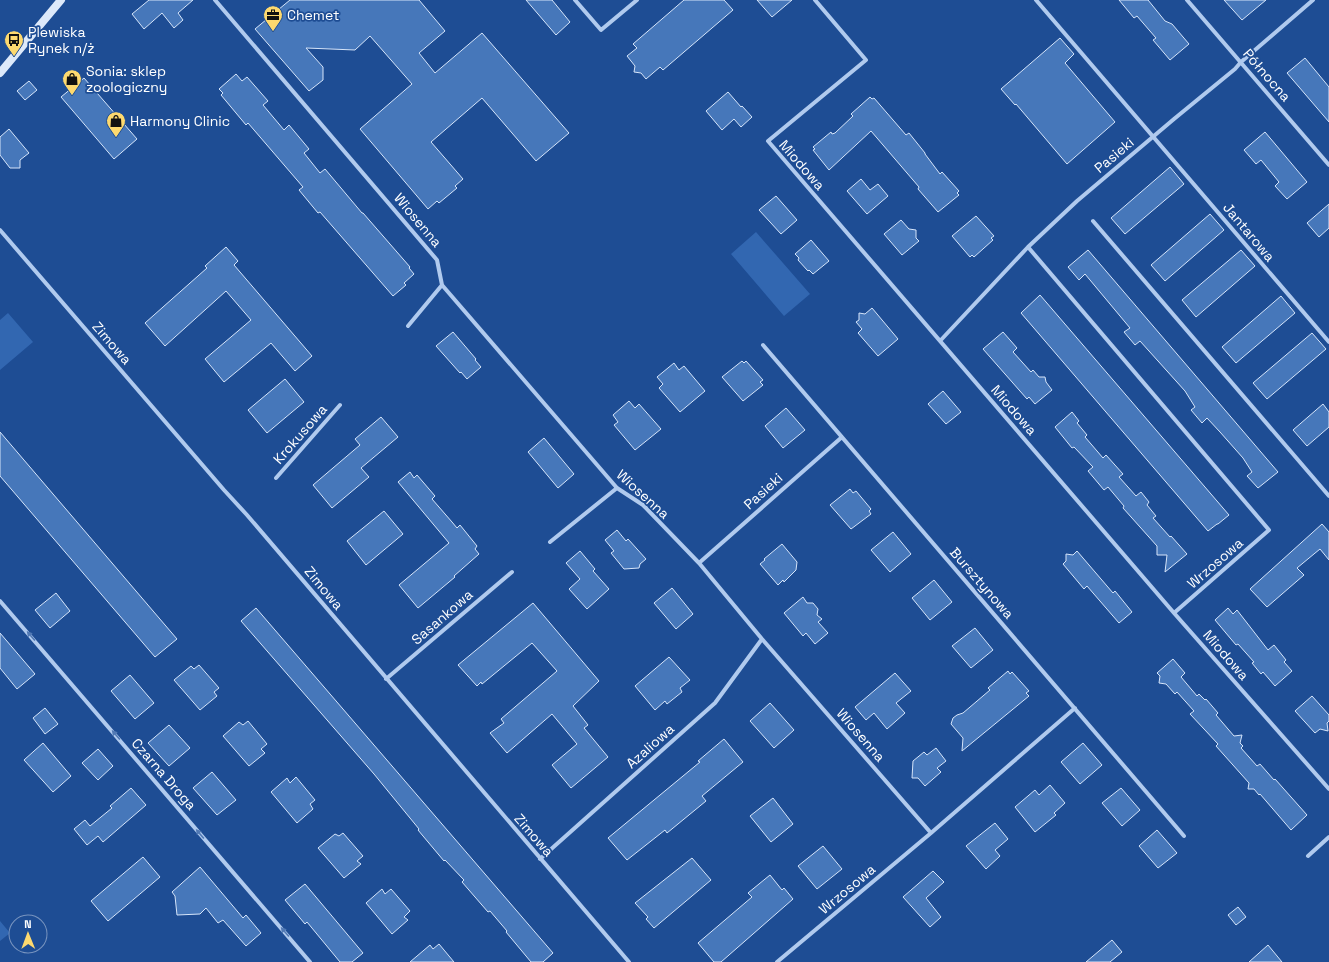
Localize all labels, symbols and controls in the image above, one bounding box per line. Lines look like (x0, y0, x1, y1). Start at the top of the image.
office icon: Chemet (262, 4, 284, 32)
place label: Chemet (287, 6, 339, 24)
place label: Plewiska Rynek n/ż (28, 23, 94, 57)
bus stop icon: Plewiska Rynek n/ż (3, 29, 25, 57)
street label: Północna (1239, 45, 1295, 105)
place label: Sonia: sklep zoologiczny (86, 62, 167, 96)
shop icon: Sonia: sklep zoologiczny (61, 68, 83, 96)
shop icon: Harmony Clinic (105, 110, 127, 138)
place label: Harmony Clinic (130, 112, 230, 130)
street label: Pasieki (1090, 133, 1138, 177)
street label: Miodowa (775, 136, 829, 194)
street label: Wiosenna (390, 189, 446, 251)
street label: Jantarowa (1219, 199, 1279, 265)
street label: Zimowa (88, 318, 136, 368)
street label: Miodowa (987, 381, 1041, 439)
street label: Krokusowa (269, 400, 331, 468)
street label: Wiosenna (613, 465, 673, 523)
street label: Pasieki (740, 469, 786, 513)
street label: Wrzosowa (1183, 534, 1247, 592)
street label: Bursztynowa (946, 544, 1018, 622)
street label: Zimowa (301, 563, 347, 613)
street label: Sasankowa (408, 585, 476, 649)
street label: Miodowa (1199, 626, 1253, 684)
one-way arrow (26, 631, 35, 642)
street label: Wiosenna (833, 704, 889, 766)
street label: Azaliowa (622, 720, 678, 772)
one-way arrow (111, 730, 120, 740)
street label: Czarna Droga (128, 734, 200, 814)
street label: Zimowa (510, 810, 558, 860)
one-way arrow (196, 828, 205, 839)
street label: Wrzosowa (815, 860, 879, 918)
north arrow (8, 914, 48, 954)
text: N (24, 917, 32, 931)
one-way arrow (280, 927, 289, 938)

